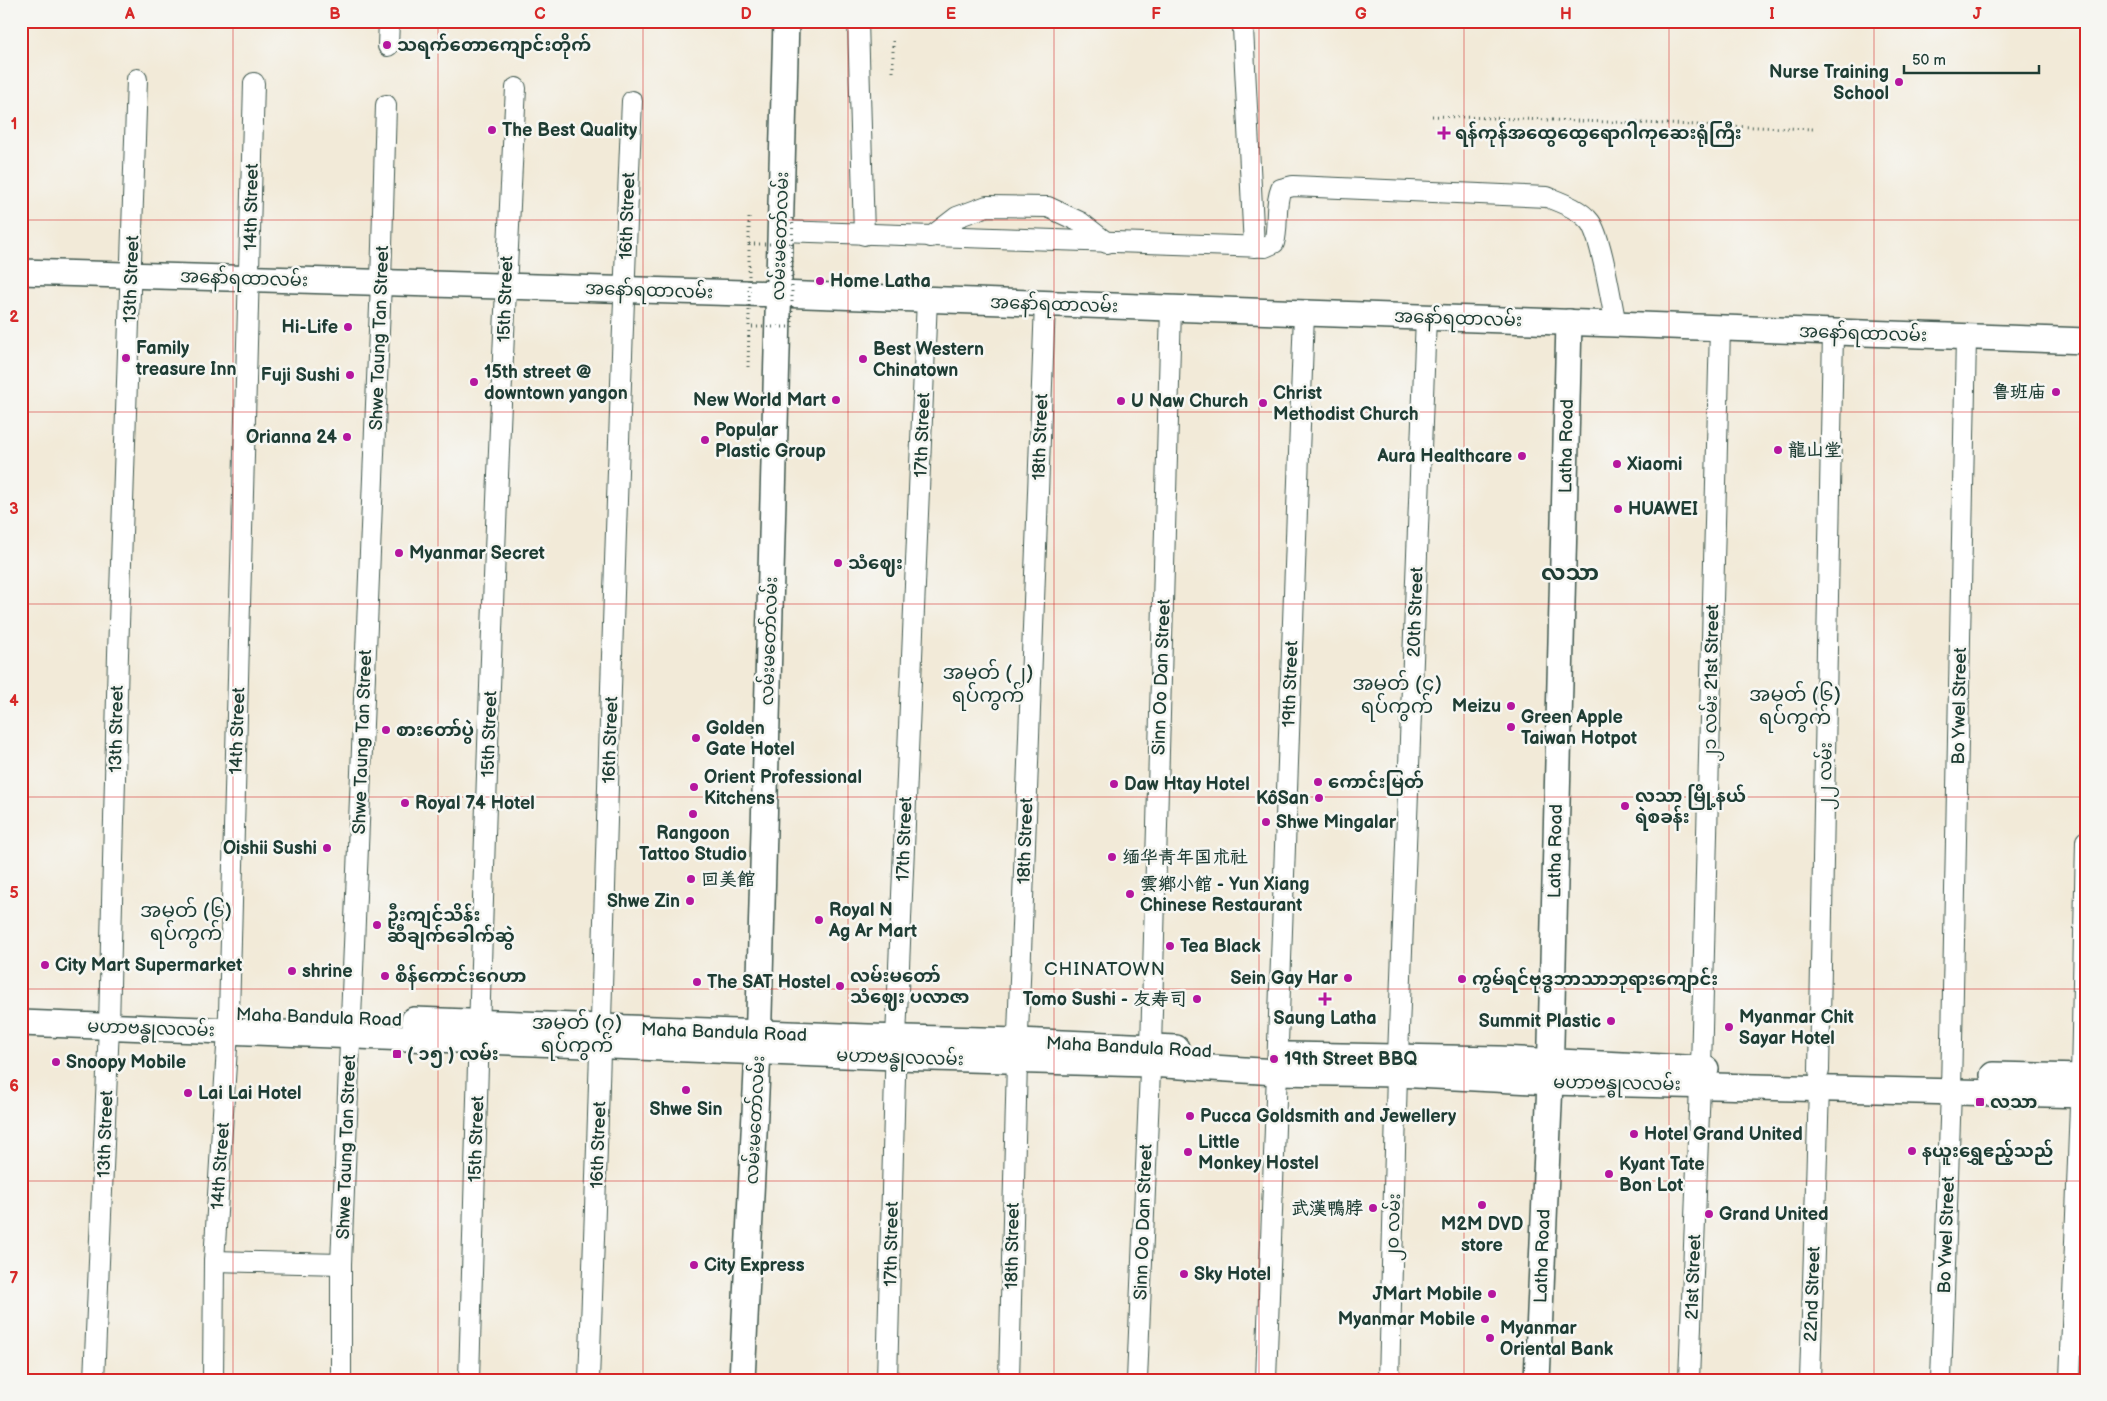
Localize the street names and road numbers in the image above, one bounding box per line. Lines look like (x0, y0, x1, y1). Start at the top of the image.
street label: 14th Street (240, 163, 263, 251)
street label: လမ်းမတော်လမ်း (765, 171, 793, 301)
street label: 16th Street (615, 172, 640, 260)
street label: 13th Street (119, 234, 144, 323)
street label: Shwe Taung Tan Street (366, 245, 393, 431)
street label: 15th Street (493, 255, 518, 343)
street label: အနော်ရထာလမ်း (179, 263, 309, 295)
street label: အနော်ရထာလမ်း (584, 275, 714, 307)
street label: အနော်ရထာလမ်း (989, 289, 1119, 321)
street label: အနော်ရထာလမ်း (1393, 303, 1523, 335)
street label: အနော်ရထာလမ်း (1798, 318, 1928, 350)
street label: 17th Street (911, 392, 934, 478)
street label: 18th Street (1028, 393, 1053, 481)
street label: Latha Road (1555, 399, 1578, 493)
street label: 20th Street (1403, 566, 1428, 658)
street label: လမ်းမတော်လမ်း (754, 576, 782, 706)
street label: Sinn Oo Dan Street (1148, 598, 1175, 755)
street label: ၂၁ လမ်း 21st Street (1697, 604, 1727, 762)
street label: 19th Street (1278, 640, 1303, 728)
street label: Bo Ywel Street (1948, 647, 1971, 765)
street label: Shwe Taung Tan Street (349, 649, 376, 835)
street label: 13th Street (105, 685, 128, 773)
street label: 14th Street (225, 687, 250, 775)
street label: 15th Street (477, 690, 502, 778)
street label: 16th Street (598, 696, 623, 784)
street label: ၂၂ လမ်း (1811, 742, 1841, 810)
street label: 17th Street (893, 796, 916, 882)
street label: 18th Street (1013, 797, 1038, 885)
street label: Latha Road (1544, 804, 1567, 898)
street label: Maha Bandula Road (236, 1004, 402, 1031)
street label: မဟာဗန္ဓုလလမ်း (87, 1013, 215, 1046)
street label: Maha Bandula Road (641, 1019, 807, 1046)
street label: Maha Bandula Road (1045, 1033, 1213, 1062)
street label: မဟာဗန္ဓုလလမ်း (836, 1042, 964, 1075)
street label: Shwe Taung Tan Street (333, 1054, 360, 1240)
street label: လမ်းမတော်လမ်း (739, 1055, 769, 1185)
street label: မဟာဗန္ဓုလလမ်း (1553, 1069, 1681, 1100)
street label: 13th Street (93, 1089, 118, 1178)
street label: 15th Street (464, 1095, 489, 1183)
street label: 16th Street (586, 1101, 611, 1189)
street label: 14th Street (207, 1121, 234, 1210)
street label: Sinn Oo Dan Street (1130, 1143, 1157, 1300)
street label: Bo Ywel Street (1934, 1176, 1959, 1294)
street label: ၂၀ လမ်း (1379, 1193, 1409, 1261)
street label: 17th Street (880, 1201, 903, 1287)
street label: 18th Street (1001, 1202, 1024, 1290)
street label: Latha Road (1530, 1209, 1555, 1303)
street label: 21st Street (1682, 1233, 1706, 1320)
street label: 22nd Street (1800, 1245, 1825, 1342)

